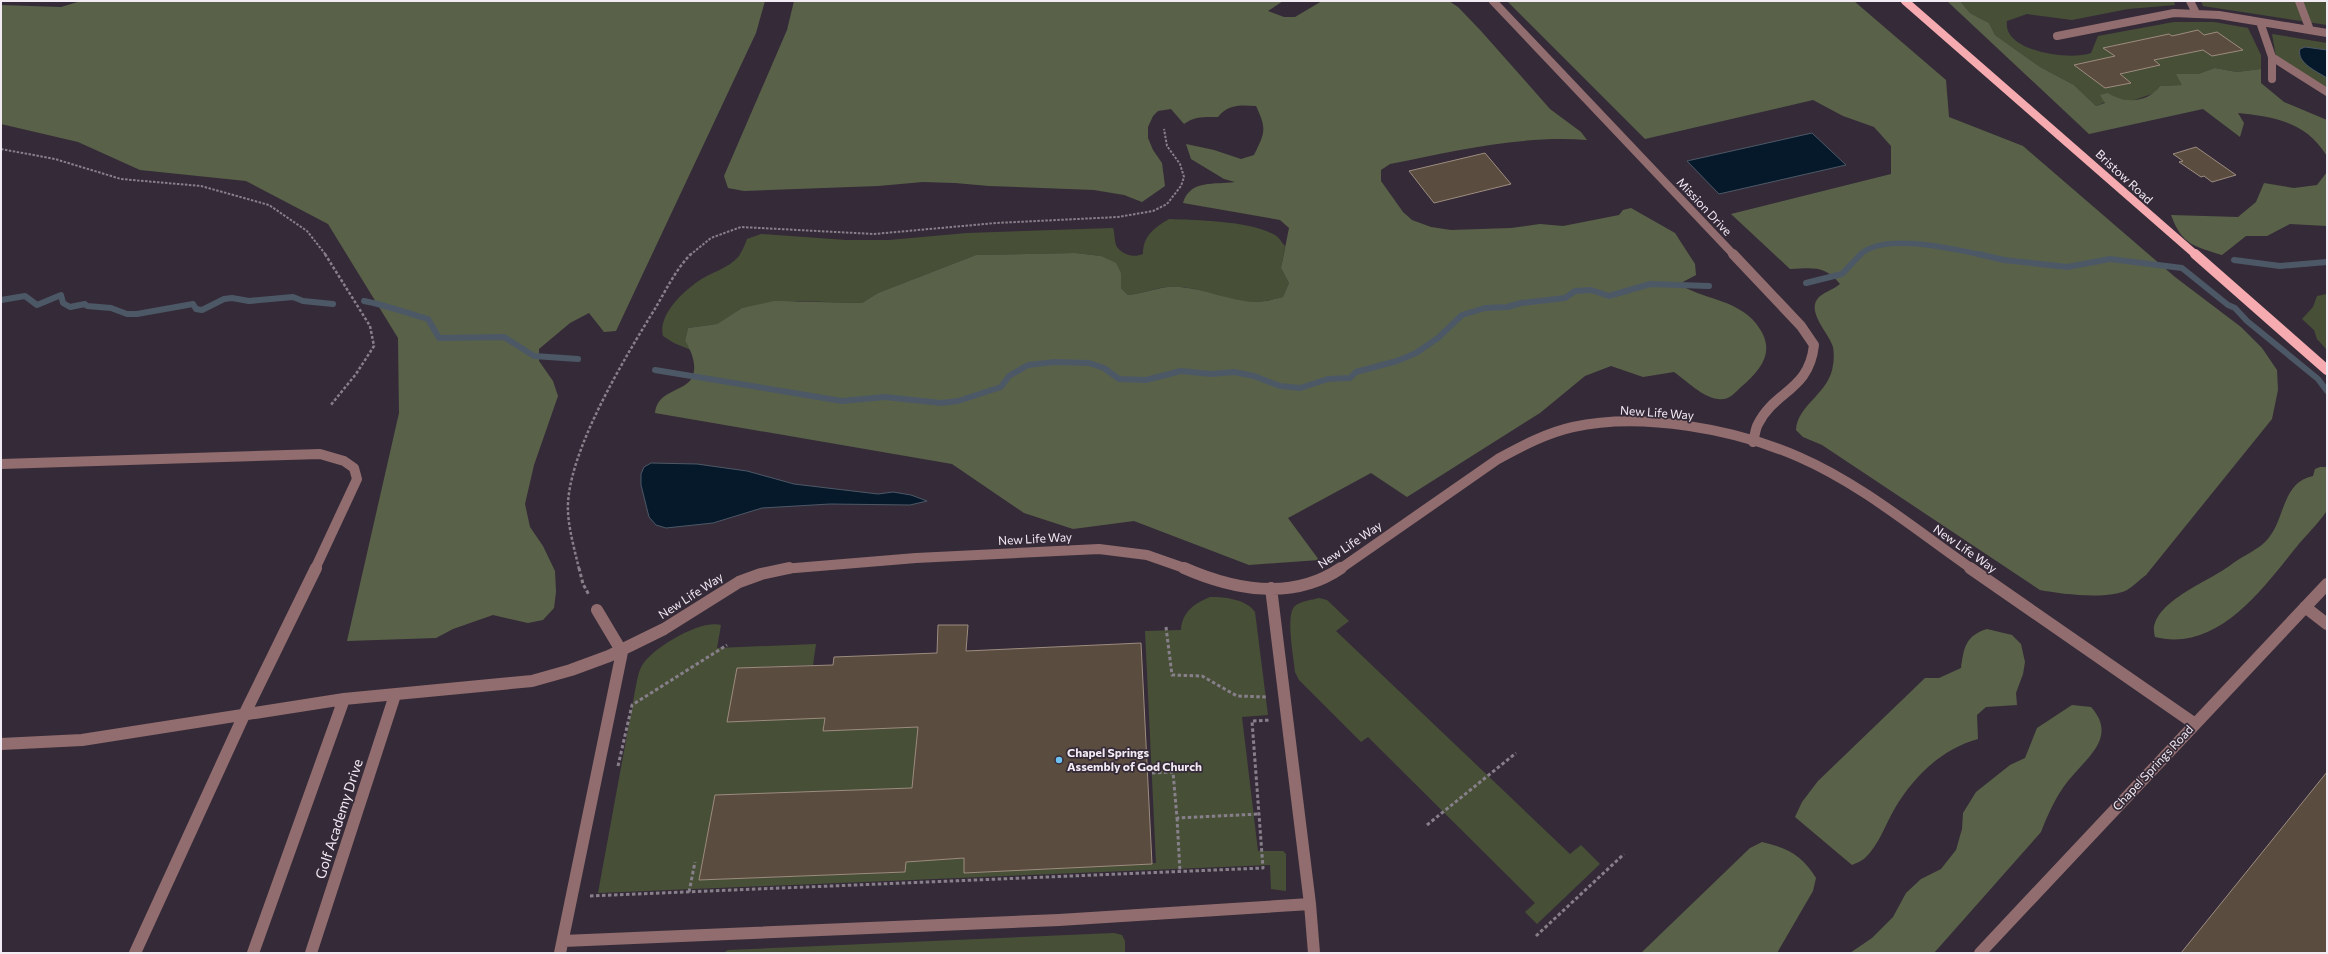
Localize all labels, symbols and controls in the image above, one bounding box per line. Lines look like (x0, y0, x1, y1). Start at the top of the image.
street label: Bristow Road (2093, 146, 2156, 206)
street label: Mission Drive (1674, 175, 1735, 238)
street label: New Life Way (1620, 402, 1695, 422)
street label: New Life Way (1315, 518, 1384, 571)
street label: New Life Way (1931, 521, 2000, 575)
street label: New Life Way (998, 529, 1072, 547)
street label: New Life Way (656, 569, 725, 621)
street label: Chapel Springs Road (2109, 722, 2195, 813)
place label: Chapel Springs Assembly of God Church (1067, 745, 1202, 773)
marker: Chapel Springs Assembly of God Church (1054, 755, 1064, 765)
street label: Golf Academy Drive (311, 757, 366, 881)

